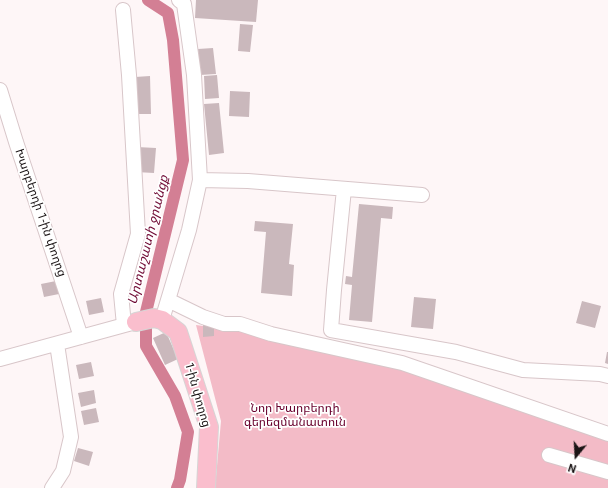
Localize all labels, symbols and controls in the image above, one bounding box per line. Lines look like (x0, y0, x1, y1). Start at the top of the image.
street label: Խարբերդի 1-ին փողոց (11, 147, 69, 279)
water label: Արտաշատի ջրանցք (125, 174, 173, 306)
street label: 1-ին փողոց (181, 361, 213, 429)
park label: Նոր Խարբերդի գերեզմանատուն (244, 402, 346, 430)
north arrow (556, 436, 596, 476)
text: N (566, 461, 578, 475)

